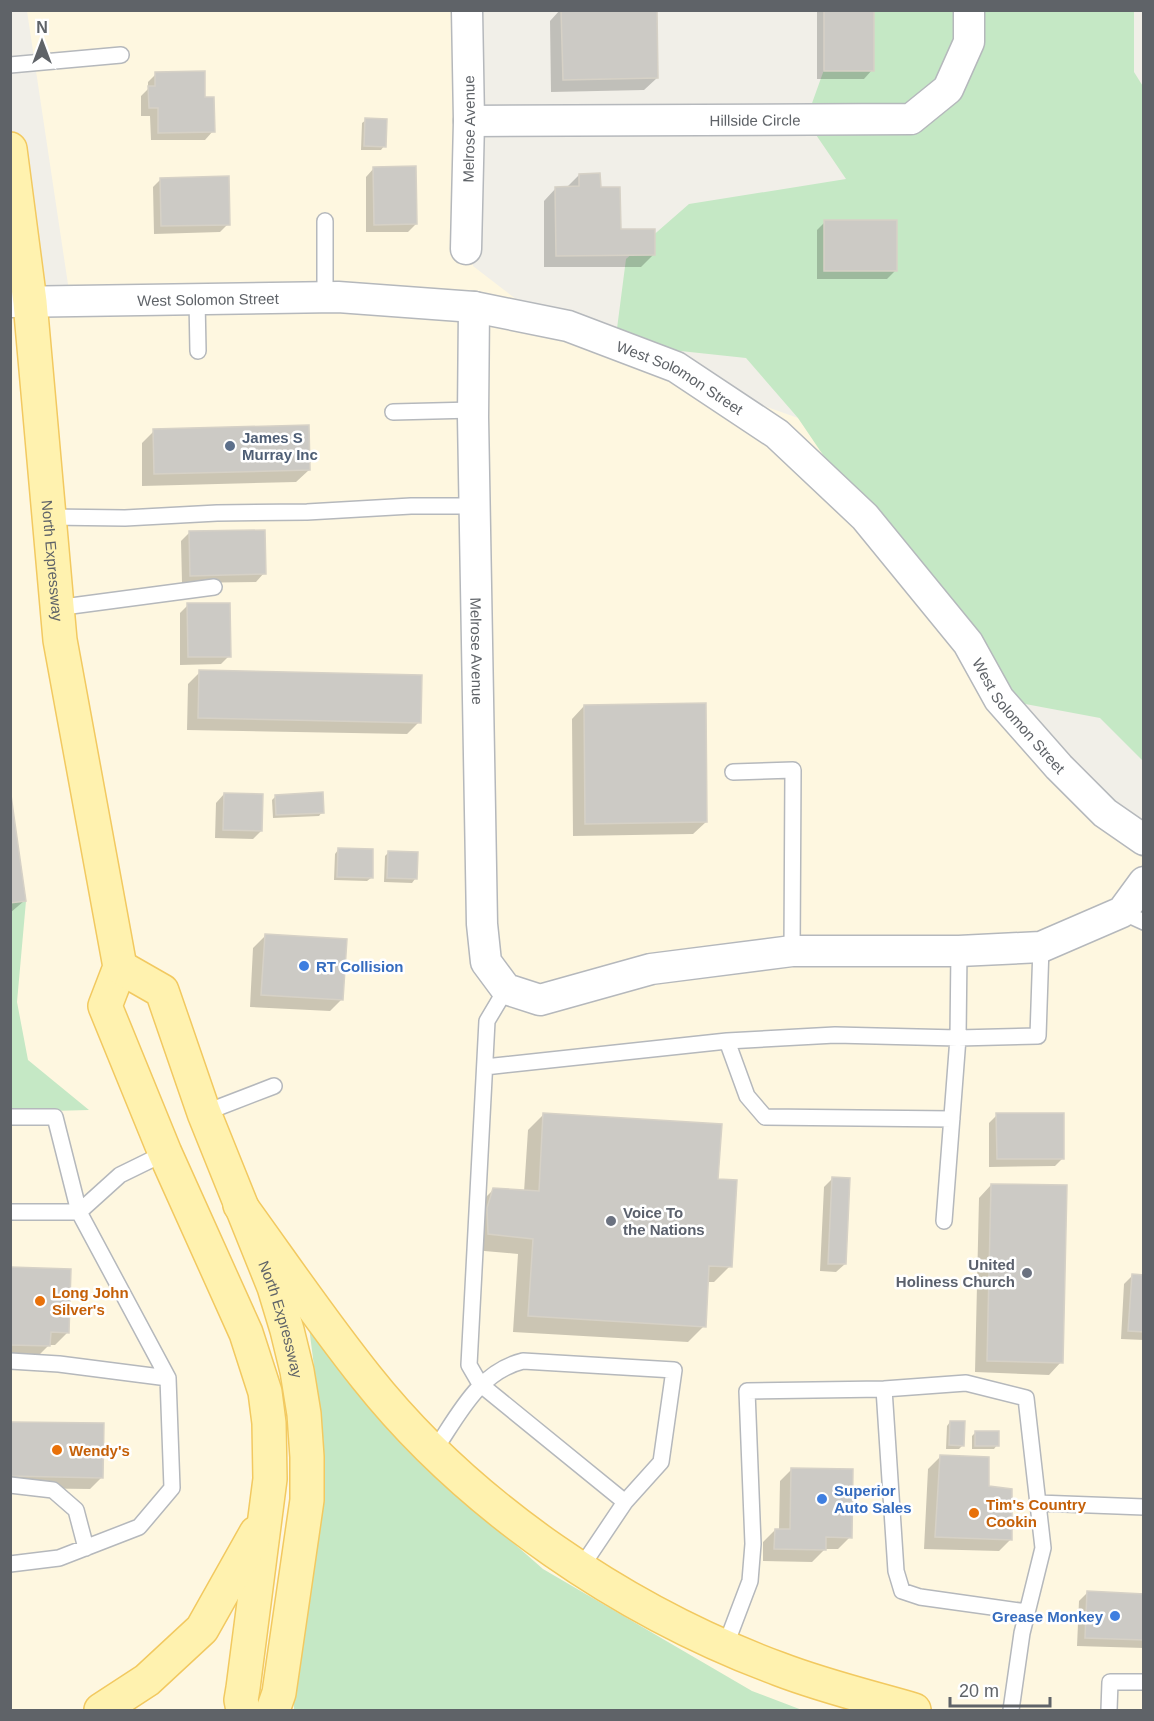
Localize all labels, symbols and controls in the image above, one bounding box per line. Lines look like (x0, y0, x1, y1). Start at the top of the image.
north arrow (12, 12, 72, 72)
text: N (36, 19, 48, 36)
street label: Melrose Avenue (459, 75, 478, 183)
street label: Hillside Circle (709, 111, 801, 128)
street label: West Solomon Street (137, 289, 280, 309)
street label: West Solomon Street (614, 337, 747, 418)
place label: James S Murray Inc (242, 429, 318, 463)
marker: James S Murray Inc (223, 439, 237, 453)
street label: North Expressway (39, 499, 67, 623)
street label: Melrose Avenue (468, 597, 487, 705)
street label: West Solomon Street (970, 655, 1069, 777)
place label: RT Collision (316, 958, 404, 975)
marker: RT Collision (297, 959, 311, 973)
place label: Voice To the Nations (623, 1204, 705, 1238)
marker: Voice To the Nations (604, 1214, 618, 1228)
place label: United Holiness Church (896, 1256, 1015, 1290)
street label: North Expressway (256, 1258, 307, 1380)
marker: United Holiness Church (1020, 1266, 1034, 1280)
place label: Long John Silver's (52, 1284, 129, 1318)
marker: Long John Silver's (33, 1294, 47, 1308)
place label: Wendy's (69, 1442, 130, 1459)
marker: Wendy's (50, 1443, 64, 1457)
place label: Superior Auto Sales (834, 1482, 912, 1516)
marker: Superior Auto Sales (815, 1492, 829, 1506)
place label: Tim's Country Cookin (986, 1496, 1087, 1530)
marker: Tim's Country Cookin (967, 1506, 981, 1520)
place label: Grease Monkey (992, 1608, 1104, 1625)
marker: Grease Monkey (1108, 1609, 1122, 1623)
scale bar (950, 1670, 1050, 1708)
text: 20 m (959, 1681, 999, 1701)

